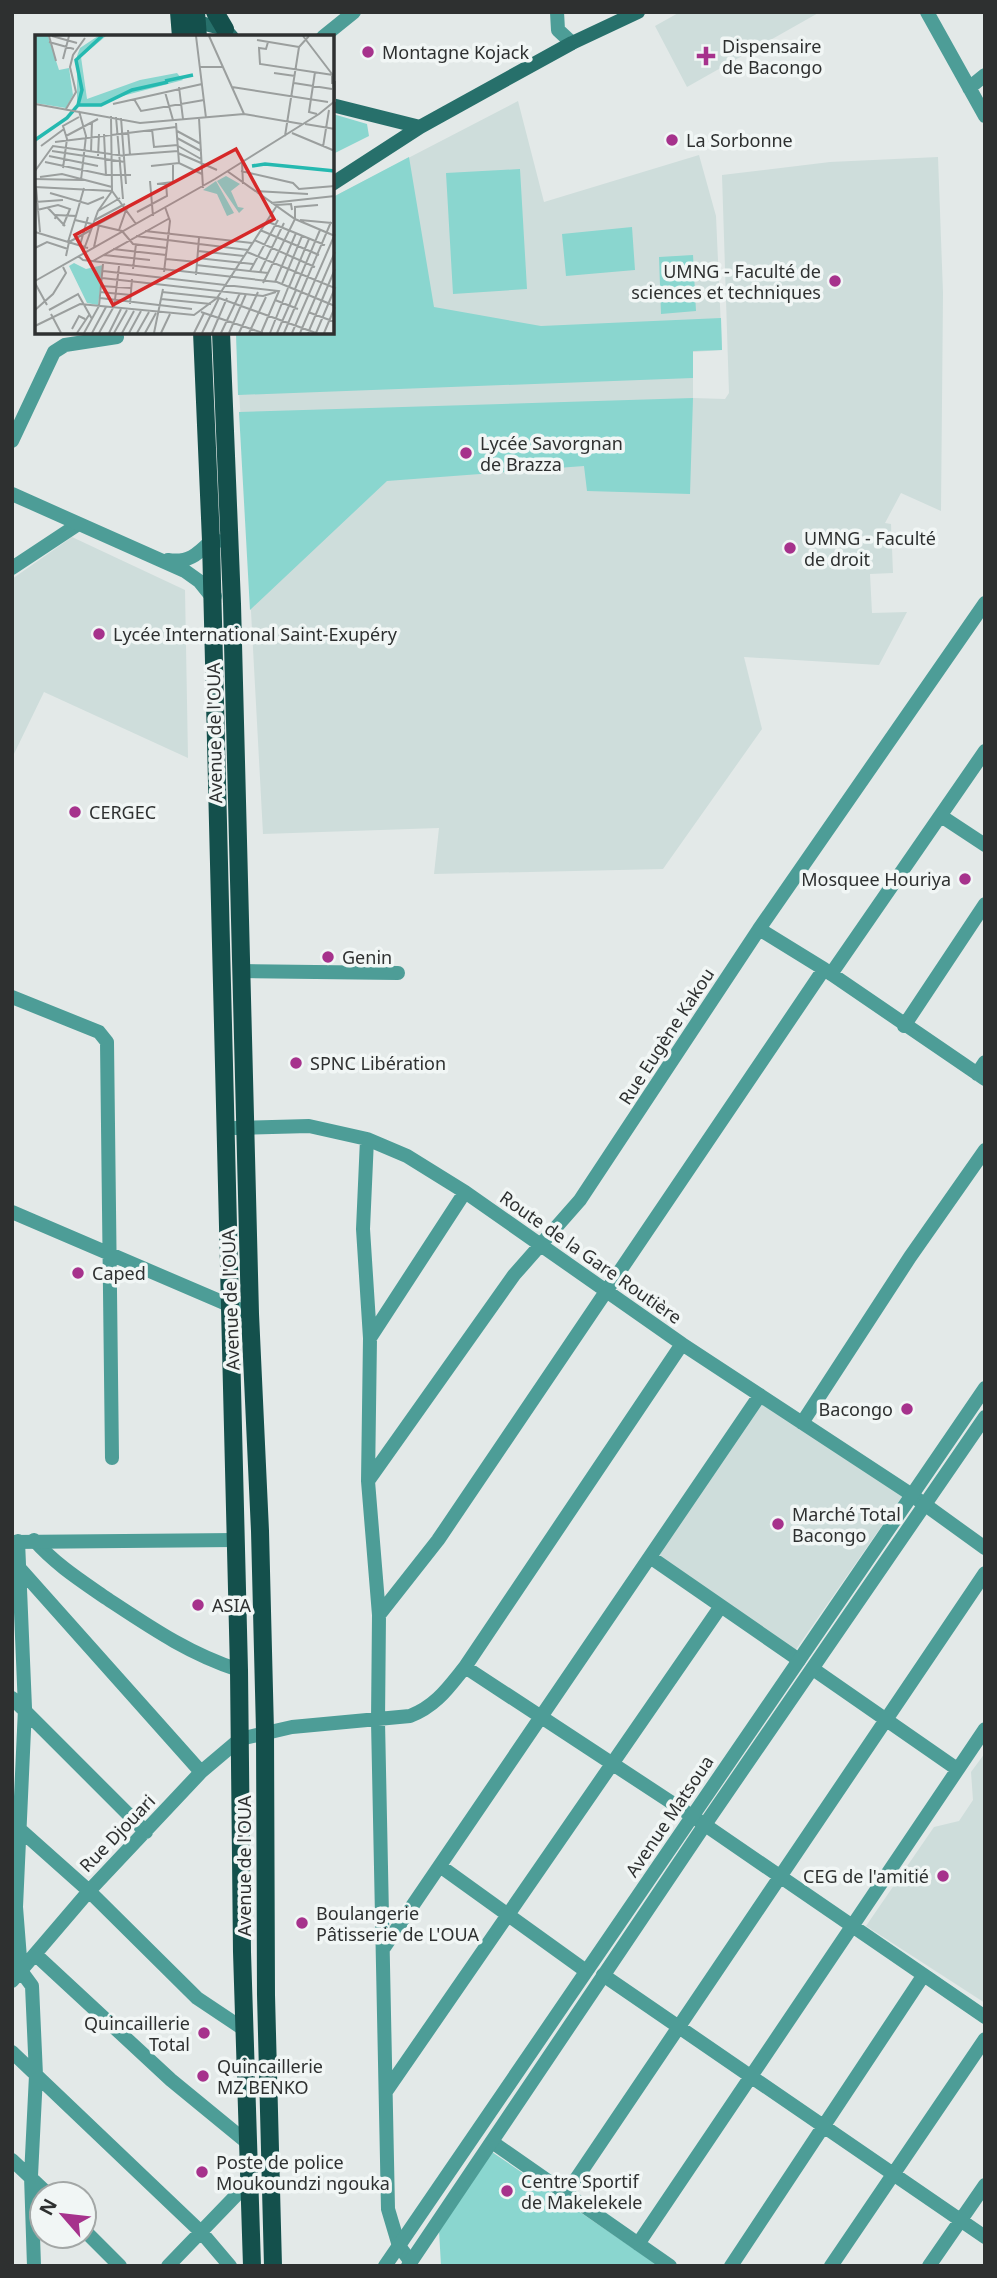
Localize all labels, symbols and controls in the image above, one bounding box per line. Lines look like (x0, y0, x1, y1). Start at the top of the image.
place label: Dispensaire de Bacongo (722, 34, 822, 79)
inset map (35, 35, 334, 334)
place label: Montagne Kojack (382, 40, 529, 64)
marker: Montagne Kojack (360, 44, 376, 60)
marker: Dispensaire de Bacongo (696, 46, 716, 66)
place label: La Sorbonne (686, 128, 793, 152)
marker: La Sorbonne (664, 132, 680, 148)
place label: UMNG - Faculté de sciences et techniques (631, 259, 821, 304)
marker: UMNG - Faculté de sciences et techniques (827, 273, 843, 289)
place label: Lycée Savorgnan de Brazza (480, 431, 623, 476)
marker: Lycée Savorgnan de Brazza (458, 445, 474, 461)
place label: UMNG - Faculté de droit (804, 526, 936, 571)
marker: UMNG - Faculté de droit (782, 540, 798, 556)
place label: Lycée International Saint-Exupéry (113, 622, 398, 646)
marker: Lycée International Saint-Exupéry (91, 626, 107, 642)
street label: Avenue de l'OUA (201, 662, 227, 804)
place label: CERGEC (89, 800, 156, 824)
marker: CERGEC (67, 804, 83, 820)
place label: Mosquee Houriya (801, 867, 951, 891)
marker: Mosquee Houriya (957, 871, 973, 887)
place label: Genin (342, 945, 392, 969)
marker: Genin (320, 949, 336, 965)
street label: Rue Eugène Kakou (613, 963, 719, 1109)
place label: SPNC Libération (310, 1051, 446, 1075)
marker: SPNC Libération (288, 1055, 304, 1071)
street label: Route de la Gare Routière (495, 1185, 687, 1329)
street label: Avenue de l'OUA (216, 1229, 244, 1371)
place label: Caped (92, 1261, 146, 1285)
marker: Caped (70, 1265, 86, 1281)
place label: Bacongo (819, 1397, 893, 1421)
marker: Bacongo (899, 1401, 915, 1417)
place label: Marché Total Bacongo (792, 1502, 901, 1547)
marker: Marché Total Bacongo (770, 1516, 786, 1532)
place label: ASIA (212, 1593, 251, 1617)
marker: ASIA (190, 1597, 206, 1613)
street label: Avenue Matsoua (619, 1751, 719, 1881)
street label: Rue Djouari (74, 1789, 160, 1877)
street label: Avenue de l'OUA (232, 1795, 256, 1937)
place label: CEG de l'amitié (803, 1864, 929, 1888)
marker: CEG de l'amitié (935, 1868, 951, 1884)
place label: Boulangerie Pâtisserie de L'OUA (316, 1901, 479, 1946)
marker: Boulangerie Pâtisserie de L'OUA (294, 1915, 310, 1931)
place label: Quincaillerie Total (84, 2011, 190, 2056)
marker: Quincaillerie Total (196, 2025, 212, 2041)
place label: Quincaillerie MZ BENKO (217, 2054, 323, 2099)
marker: Quincaillerie MZ BENKO (195, 2068, 211, 2084)
place label: Poste de police Moukoundzi ngouka (216, 2150, 390, 2195)
marker: Poste de police Moukoundzi ngouka (194, 2164, 210, 2180)
place label: Centre Sportif de Makelekele (521, 2169, 642, 2214)
north arrow (28, 2180, 98, 2250)
marker: Centre Sportif de Makelekele (499, 2183, 515, 2199)
text: N (33, 2194, 63, 2220)

